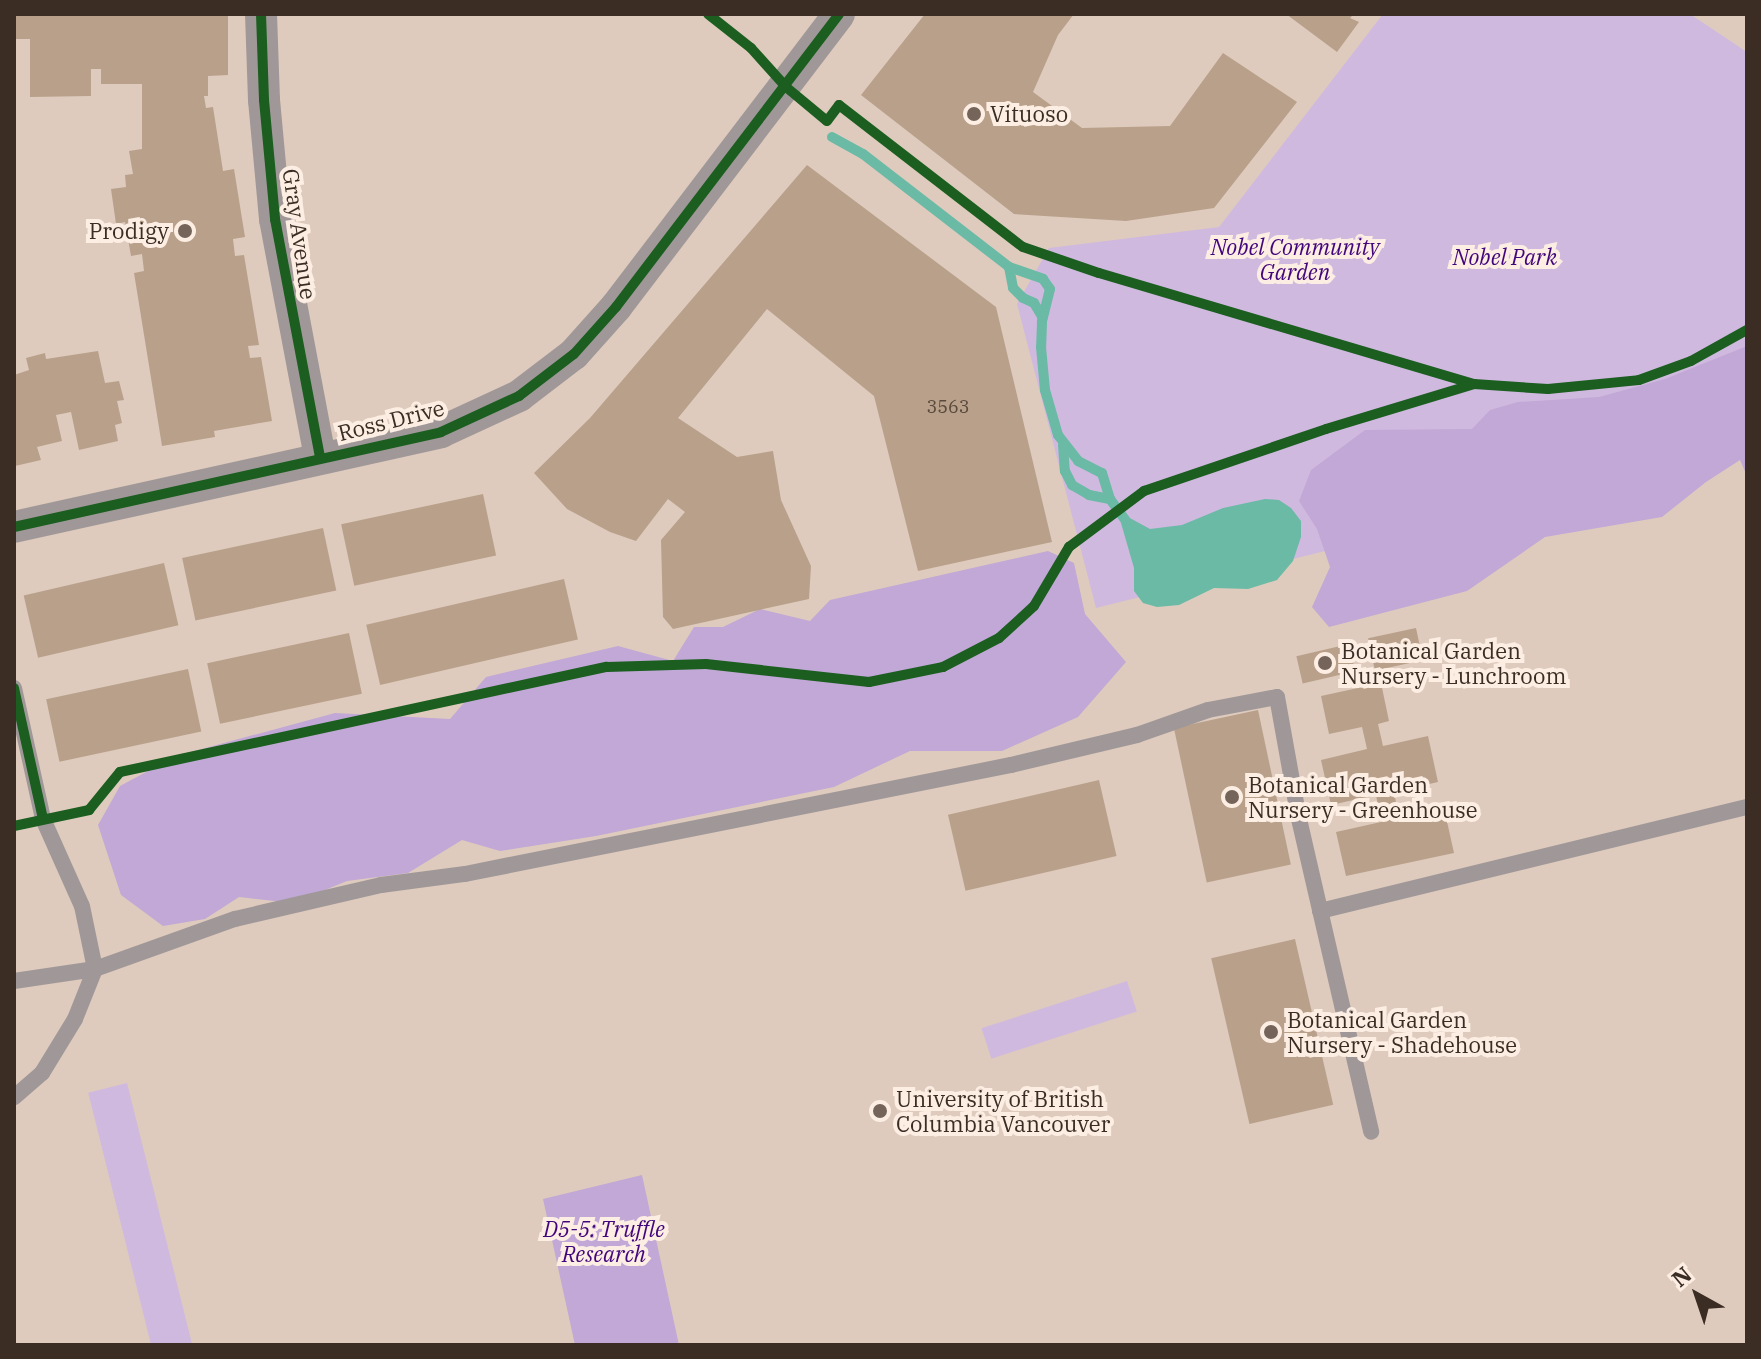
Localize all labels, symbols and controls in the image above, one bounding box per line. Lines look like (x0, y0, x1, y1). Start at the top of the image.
place label: Vituoso (990, 101, 1068, 127)
marker: Vituoso (965, 105, 983, 123)
street label: Gray Avenue (278, 167, 322, 301)
place label: Prodigy (89, 218, 169, 244)
marker: Prodigy (176, 222, 194, 240)
park label: Nobel Community Garden (1211, 233, 1379, 284)
park label: Nobel Park (1453, 244, 1557, 270)
street label: Ross Drive (335, 394, 447, 446)
house number: 3563 (926, 396, 970, 418)
place label: Botanical Garden Nursery - Lunchroom (1341, 637, 1566, 688)
marker: Botanical Garden Nursery - Lunchroom (1316, 654, 1334, 672)
place label: Botanical Garden Nursery - Greenhouse (1248, 771, 1478, 822)
marker: Botanical Garden Nursery - Greenhouse (1223, 788, 1241, 806)
place label: Botanical Garden Nursery - Shadehouse (1287, 1006, 1517, 1058)
marker: Botanical Garden Nursery - Shadehouse (1262, 1023, 1280, 1041)
place label: University of British Columbia Vancouver (896, 1085, 1110, 1136)
marker: University of British Columbia Vancouver (871, 1102, 889, 1120)
park label: D5-5: Truffle Research (543, 1215, 665, 1266)
north arrow (1657, 1255, 1737, 1335)
text: N (1665, 1260, 1697, 1293)

